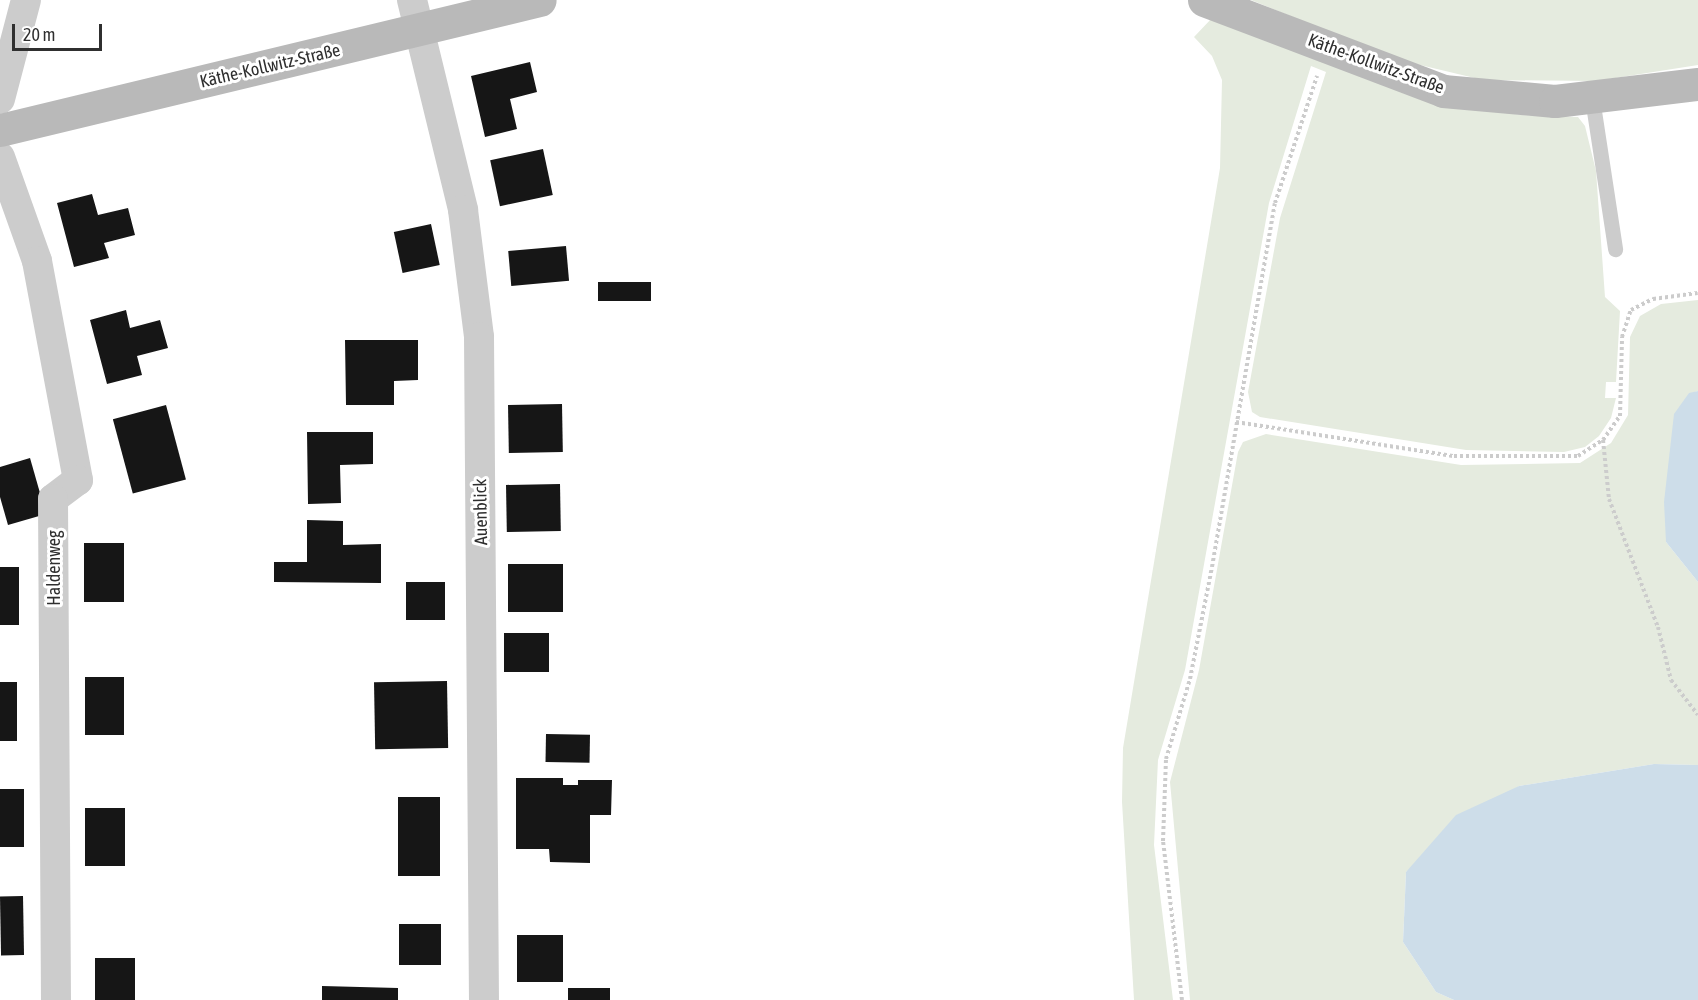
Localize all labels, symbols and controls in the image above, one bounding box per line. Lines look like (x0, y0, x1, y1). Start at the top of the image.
scale bar (15, 12, 105, 50)
text: 20 m (23, 24, 55, 45)
street label: Käthe-Kollwitz-Straße (1305, 29, 1447, 99)
street label: Käthe-Kollwitz-Straße (198, 39, 342, 93)
street label: Auenblick (470, 479, 492, 545)
street label: Haldenweg (43, 530, 65, 606)

